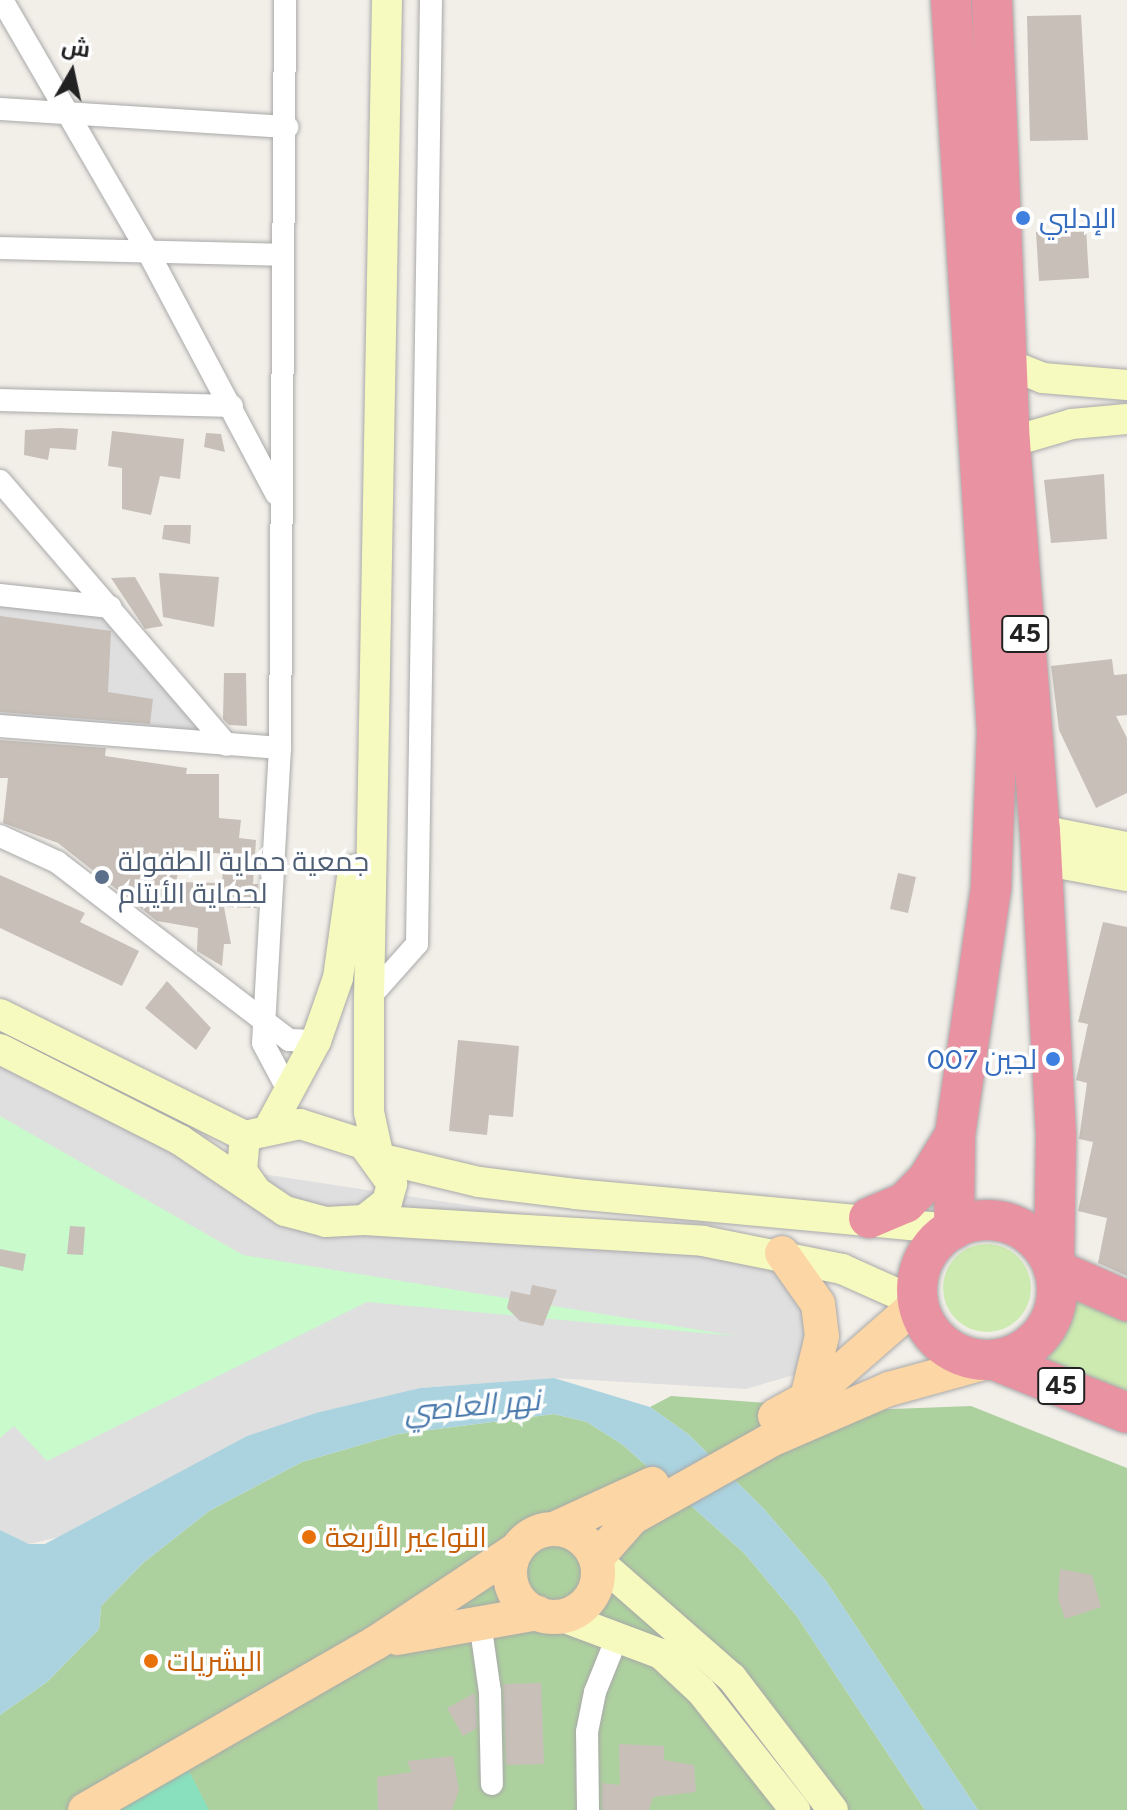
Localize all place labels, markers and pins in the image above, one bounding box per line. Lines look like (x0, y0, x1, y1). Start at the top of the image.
place label: الإدلبي (1039, 201, 1117, 235)
marker: الإدلبي (1014, 209, 1032, 227)
place label: جمعية حماية الطفولة لحماية الأيتام (118, 844, 369, 910)
marker: جمعية حماية الطفولة لحماية الأيتام (93, 868, 111, 886)
place label: لجين 007 (927, 1042, 1037, 1076)
marker: لجين 007 (1044, 1050, 1062, 1068)
place label: النواعير الأربعة (325, 1520, 487, 1554)
marker: النواعير الأربعة (300, 1528, 318, 1546)
place label: البشريات (167, 1644, 263, 1678)
marker: البشريات (142, 1652, 160, 1670)

